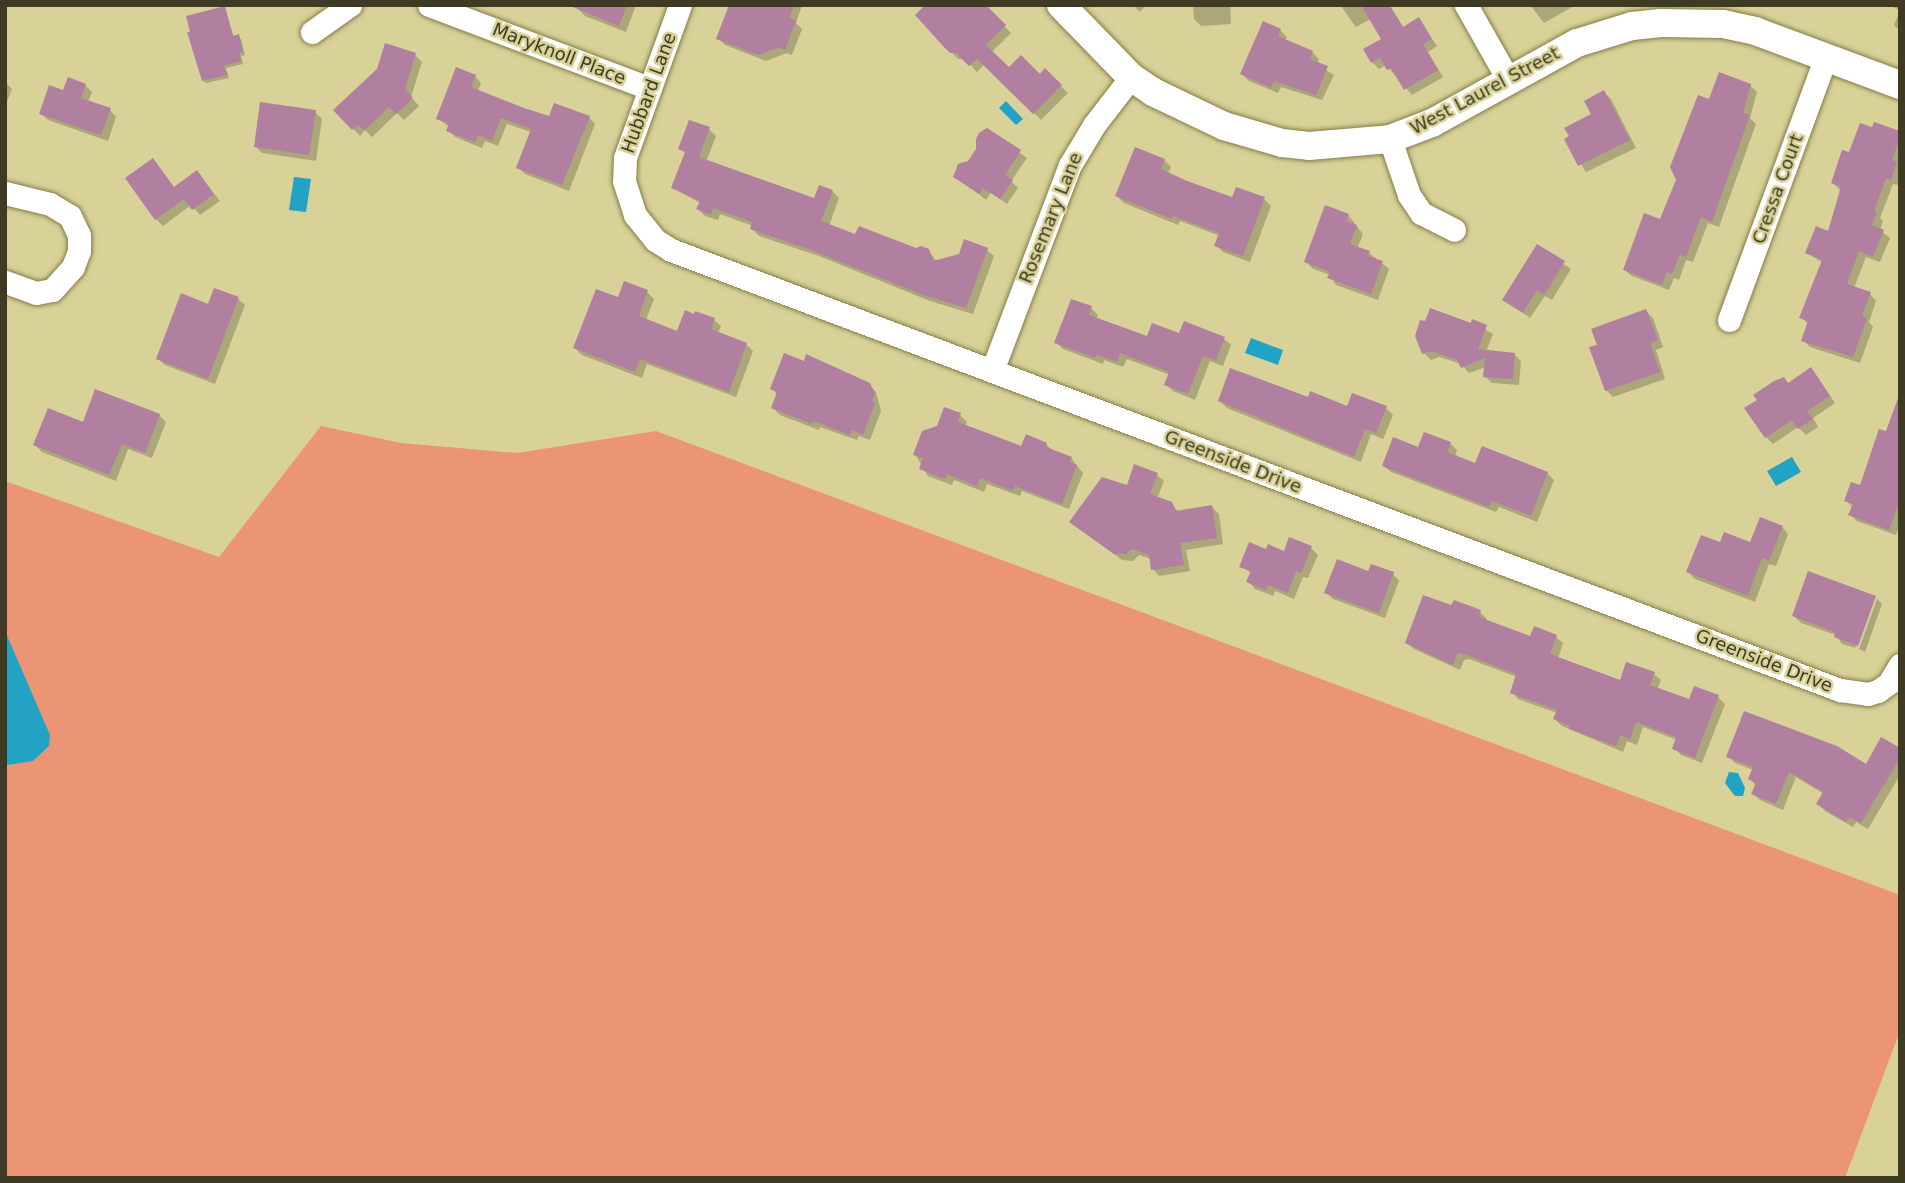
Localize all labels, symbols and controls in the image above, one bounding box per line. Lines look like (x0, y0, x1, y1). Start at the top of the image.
street label: Maryknoll Place (489, 19, 629, 89)
street label: Hubbard Lane (617, 30, 681, 156)
street label: West Laurel Street (1407, 43, 1563, 139)
street label: Cressa Court (1748, 131, 1808, 247)
street label: Rosemary Lane (1015, 149, 1087, 287)
street label: Greenside Drive (1161, 426, 1305, 498)
street label: Greenside Drive (1692, 625, 1836, 697)

